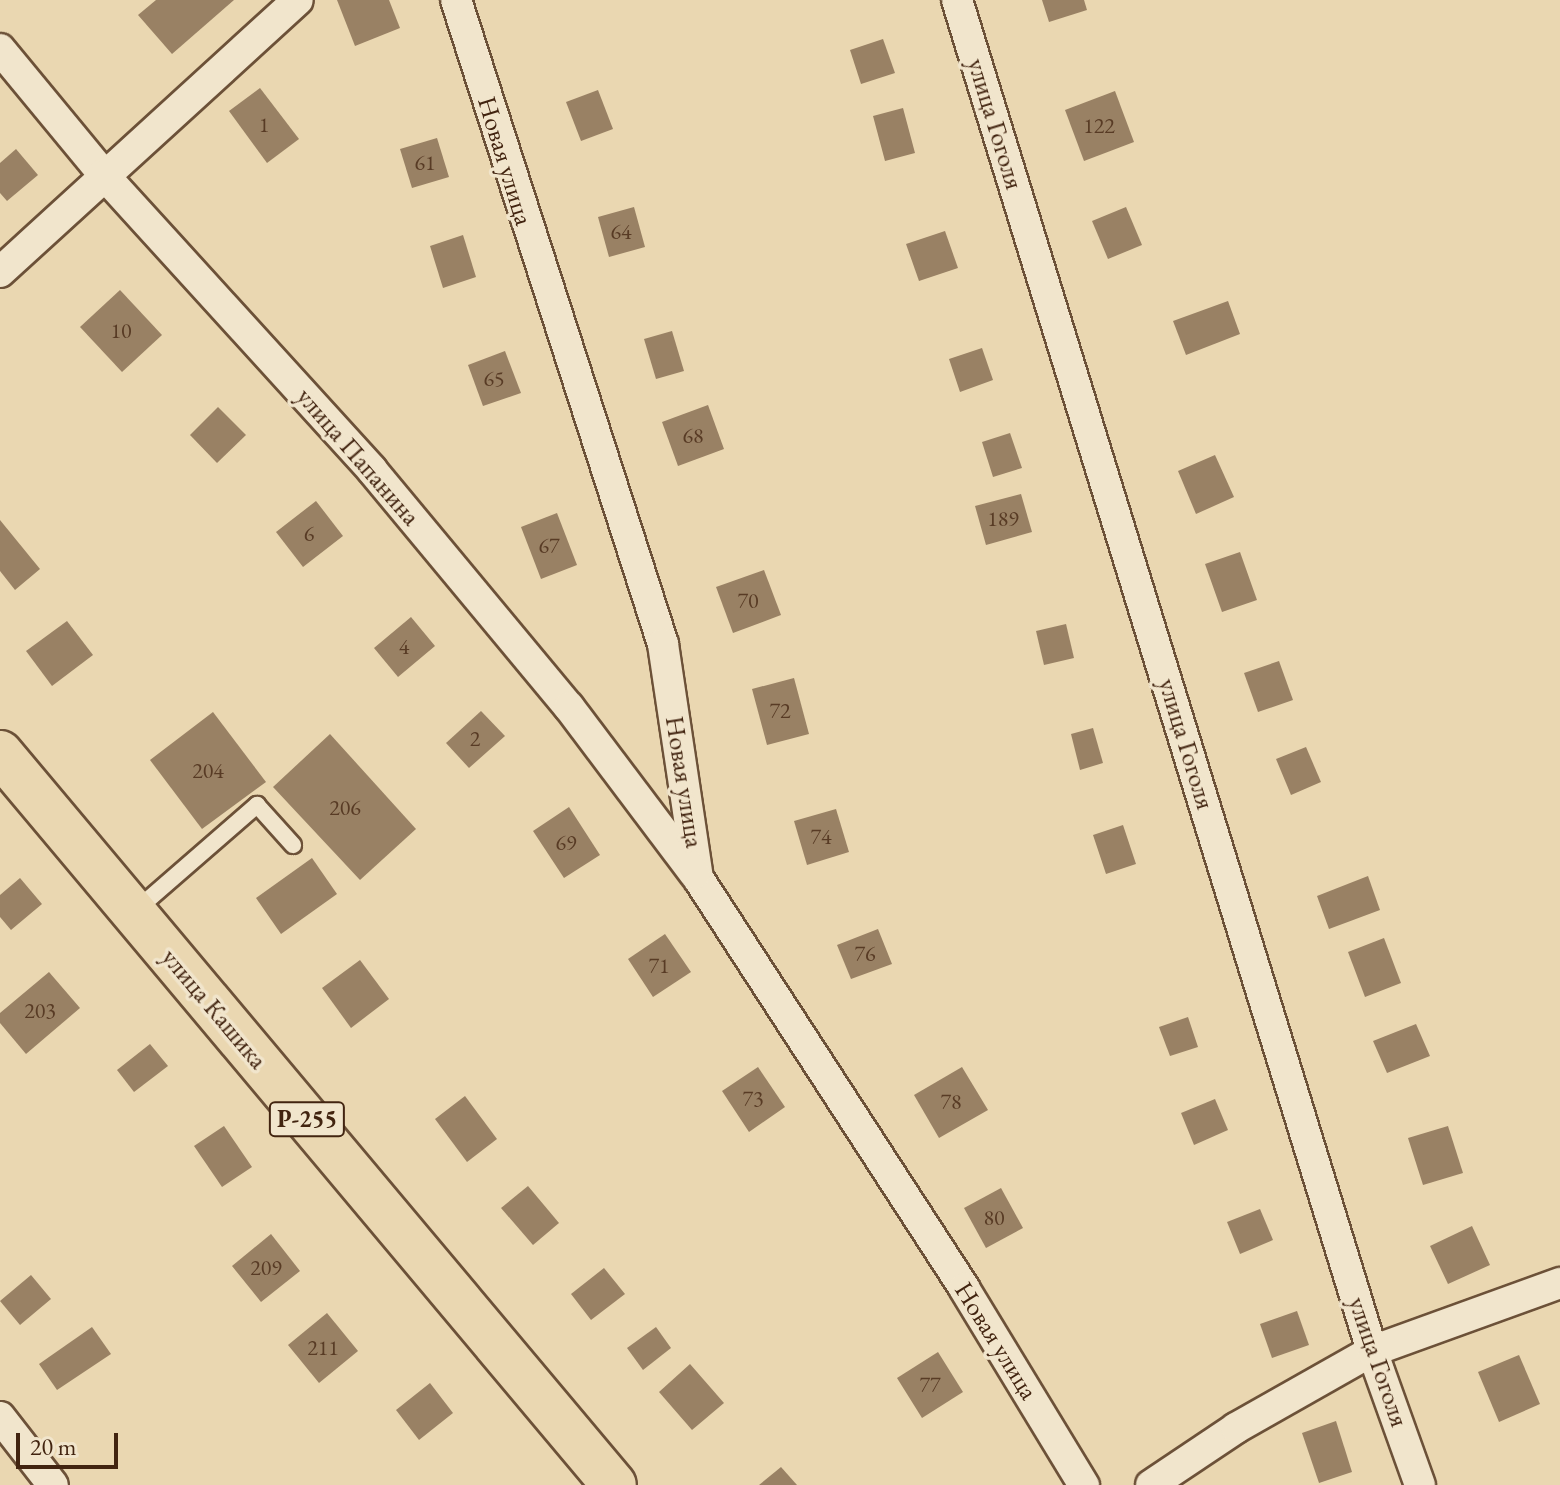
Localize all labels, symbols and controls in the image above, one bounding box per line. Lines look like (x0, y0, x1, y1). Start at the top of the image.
street label: улица Гоголя (960, 55, 1030, 193)
street label: Новая улица (471, 93, 539, 229)
house number: 1 (259, 112, 269, 138)
house number: 122 (1083, 113, 1115, 139)
house number: 61 (414, 150, 436, 176)
house number: 64 (610, 219, 632, 245)
house number: 10 (110, 318, 132, 344)
house number: 65 (483, 366, 505, 392)
street label: улица Папанина (290, 382, 426, 532)
house number: 68 (682, 423, 704, 449)
house number: 189 (987, 506, 1019, 532)
house number: 6 (304, 521, 314, 547)
house number: 67 (538, 533, 560, 559)
house number: 70 (737, 588, 759, 614)
house number: 4 (399, 634, 409, 660)
street label: улица Гоголя (1151, 675, 1221, 813)
house number: 72 (769, 698, 791, 724)
street label: Новая улица (658, 714, 710, 850)
house number: 2 (470, 726, 480, 752)
house number: 204 (192, 758, 224, 784)
house number: 206 (329, 795, 361, 821)
house number: 74 (810, 824, 832, 850)
house number: 69 (555, 830, 577, 856)
house number: 76 (854, 941, 876, 967)
street label: улица Кашика (155, 942, 273, 1076)
house number: 71 (648, 953, 670, 979)
house number: 203 (24, 998, 56, 1024)
house number: 73 (742, 1086, 764, 1112)
house number: 78 (940, 1089, 962, 1115)
road number: Р-255 (267, 1099, 347, 1139)
house number: 80 (983, 1205, 1005, 1231)
house number: 209 (250, 1255, 282, 1281)
street label: Новая улица (948, 1276, 1044, 1406)
street label: улица Гоголя (1341, 1293, 1415, 1431)
house number: 211 (307, 1335, 339, 1361)
house number: 77 (919, 1372, 941, 1398)
scale bar (20, 1417, 122, 1467)
text: 20 m (30, 1431, 77, 1462)

